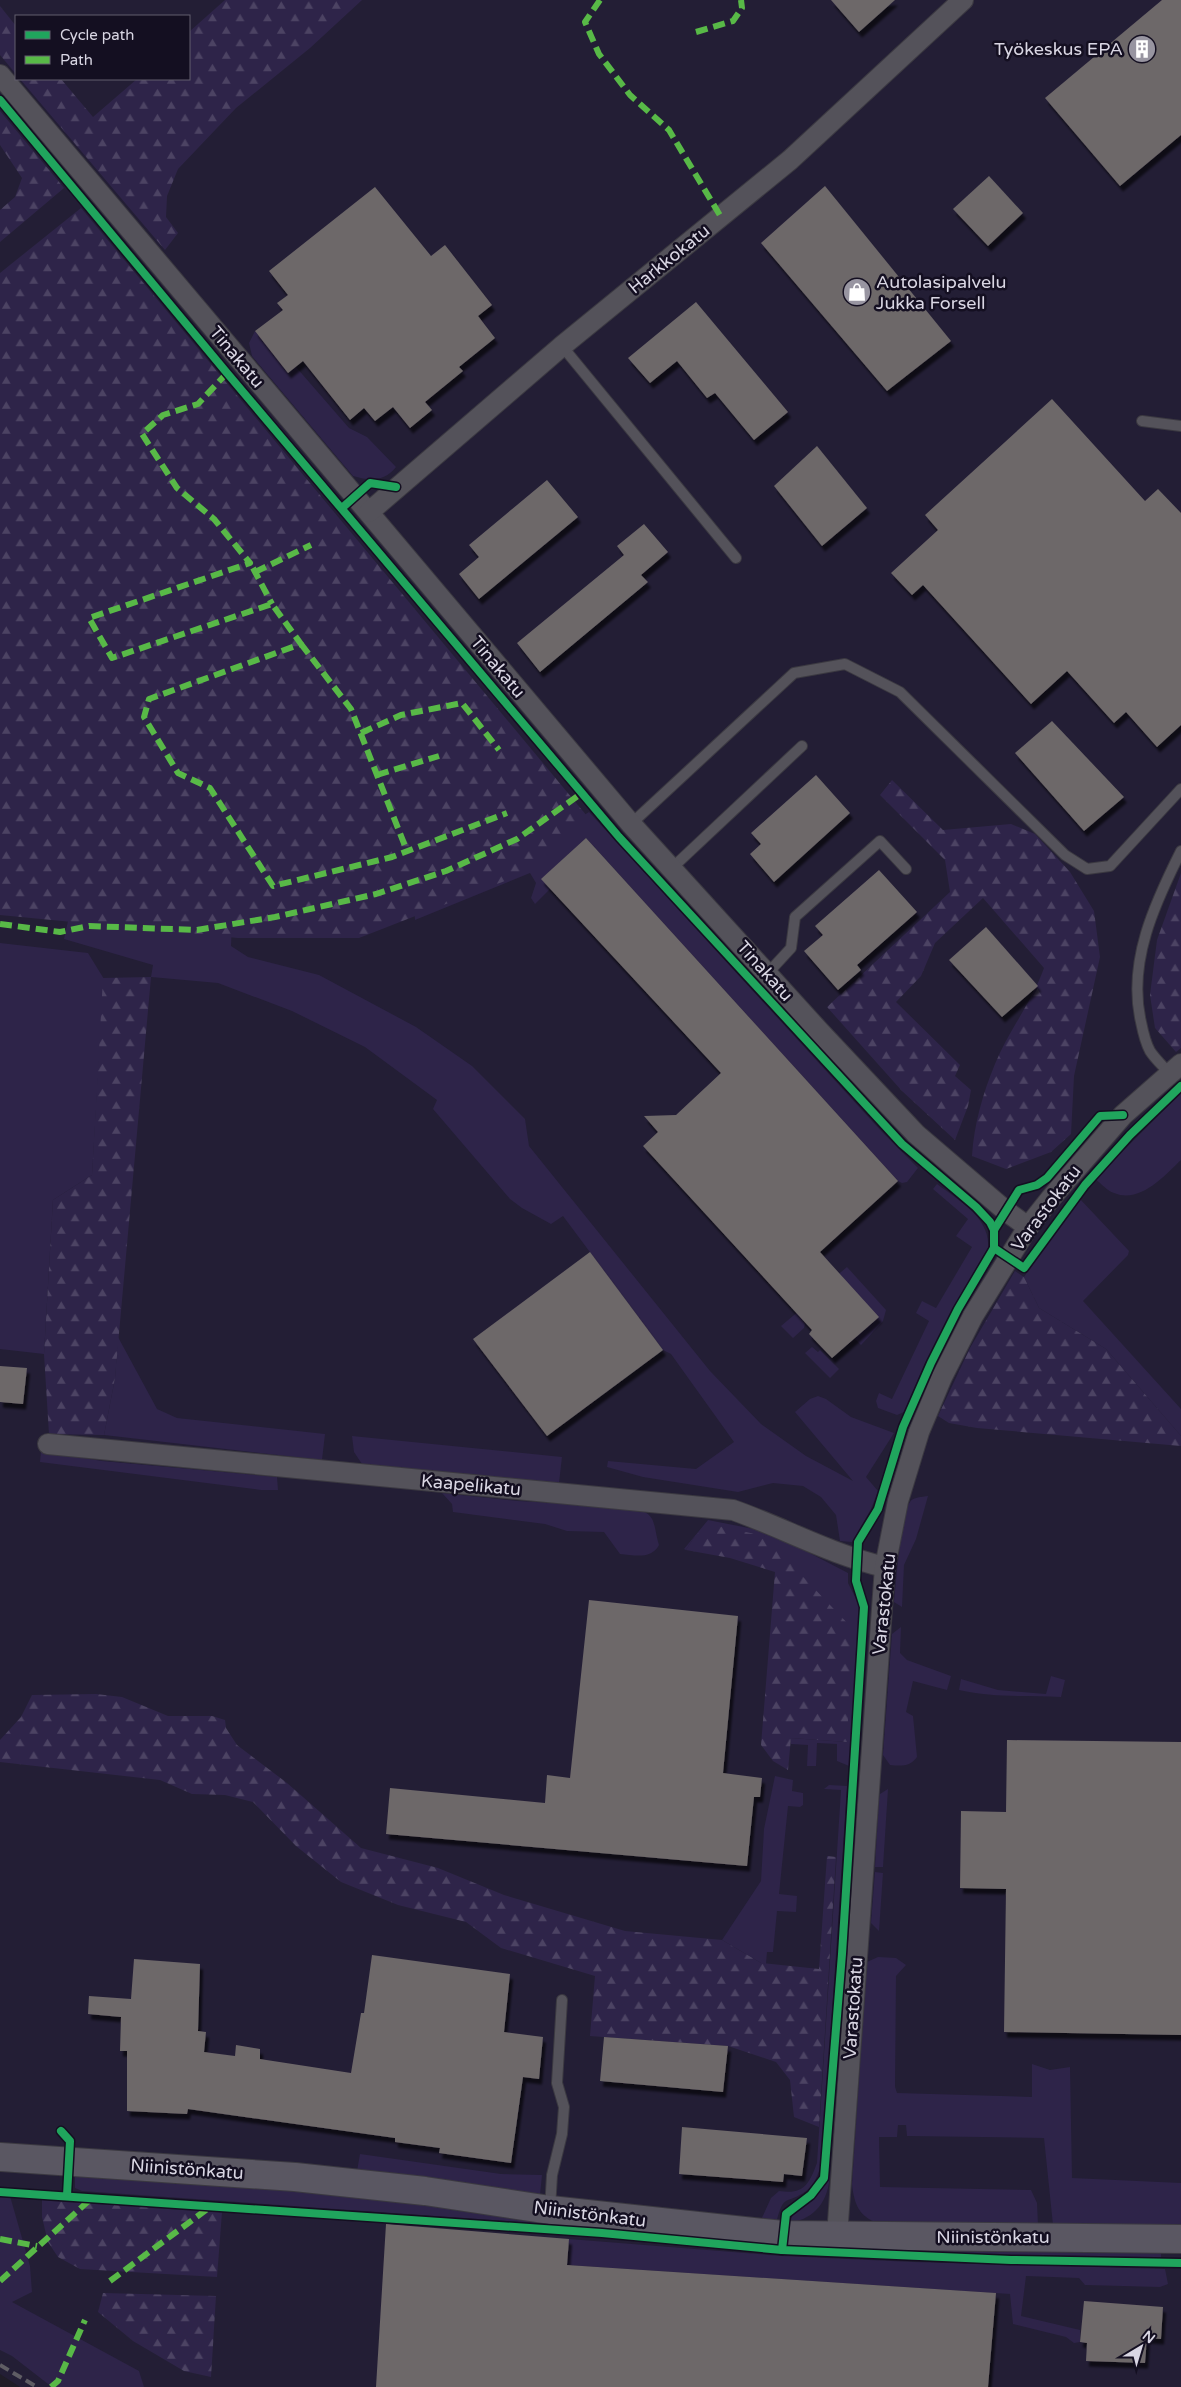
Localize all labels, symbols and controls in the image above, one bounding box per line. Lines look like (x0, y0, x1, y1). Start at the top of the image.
legend (15, 15, 190, 80)
text: Cycle path (60, 26, 134, 44)
building icon: Työkeskus EPA (1127, 34, 1157, 64)
place label: Työkeskus EPA (994, 38, 1123, 60)
text: Path (60, 51, 93, 69)
street label: Harkkokatu (624, 219, 714, 299)
place label: Autolasipalvelu Jukka Forsell (876, 271, 1007, 314)
shop icon: Autolasipalvelu Jukka Forsell (842, 277, 872, 307)
street label: Tinakatu (205, 322, 269, 392)
street label: Tinakatu (466, 632, 530, 702)
street label: Tinakatu (732, 936, 798, 1006)
street label: Varastokatu (1006, 1161, 1086, 1255)
street label: Kaapelikatu (420, 1470, 522, 1500)
street label: Varastokatu (868, 1552, 900, 1656)
street label: Varastokatu (838, 1956, 868, 2060)
street label: Niinistönkatu (130, 2154, 244, 2184)
street label: Niinistönkatu (532, 2196, 648, 2232)
street label: Niinistönkatu (936, 2226, 1050, 2248)
north arrow (1116, 2322, 1166, 2372)
text: N (1139, 2327, 1158, 2347)

